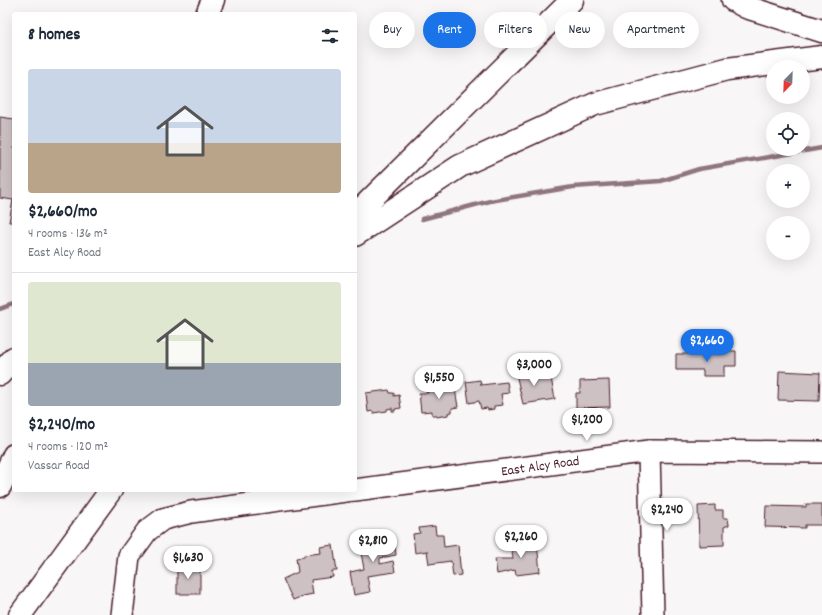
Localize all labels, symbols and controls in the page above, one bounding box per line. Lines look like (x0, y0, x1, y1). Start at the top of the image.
chip: Buy (369, 12, 415, 48)
chip: Rent (423, 12, 476, 48)
chip: Filters (484, 12, 547, 48)
chip: New (555, 12, 605, 48)
chip: Apartment (613, 12, 699, 48)
text: 8 homes (28, 24, 80, 48)
icon: filters (319, 25, 341, 47)
north arrow (766, 60, 810, 104)
map controls (766, 60, 810, 260)
icon: home (149, 95, 221, 167)
button: locate (766, 112, 810, 156)
button: + (766, 164, 810, 208)
text: $2,660/mo (28, 201, 97, 225)
button: − (766, 216, 810, 260)
text: 4 rooms · 136 m² (28, 225, 108, 244)
text: East Alcy Road (28, 244, 101, 263)
icon: home (149, 308, 221, 380)
pin: $2,660 (674, 329, 740, 363)
text: $2,660 (690, 332, 724, 351)
pin: $3,000 (501, 353, 567, 387)
text: $3,000 (516, 356, 552, 375)
pin: $1,550 (406, 366, 472, 400)
text: $1,550 (423, 369, 455, 388)
pin: $1,200 (554, 408, 620, 442)
text: $1,200 (571, 411, 603, 430)
text: $2,240/mo (28, 414, 95, 438)
text: 4 rooms · 120 m² (28, 438, 108, 457)
street label: East Alcy Road (500, 452, 581, 482)
text: Vassar Road (28, 457, 90, 476)
pin: $2,240 (634, 498, 700, 532)
text: $2,240 (651, 501, 683, 520)
pin: $2,260 (488, 525, 554, 559)
text: $2,260 (504, 528, 538, 547)
pin: $2,810 (340, 529, 406, 563)
text: $2,810 (358, 532, 388, 551)
pin: $1,630 (155, 546, 221, 580)
text: $1,630 (172, 549, 204, 568)

